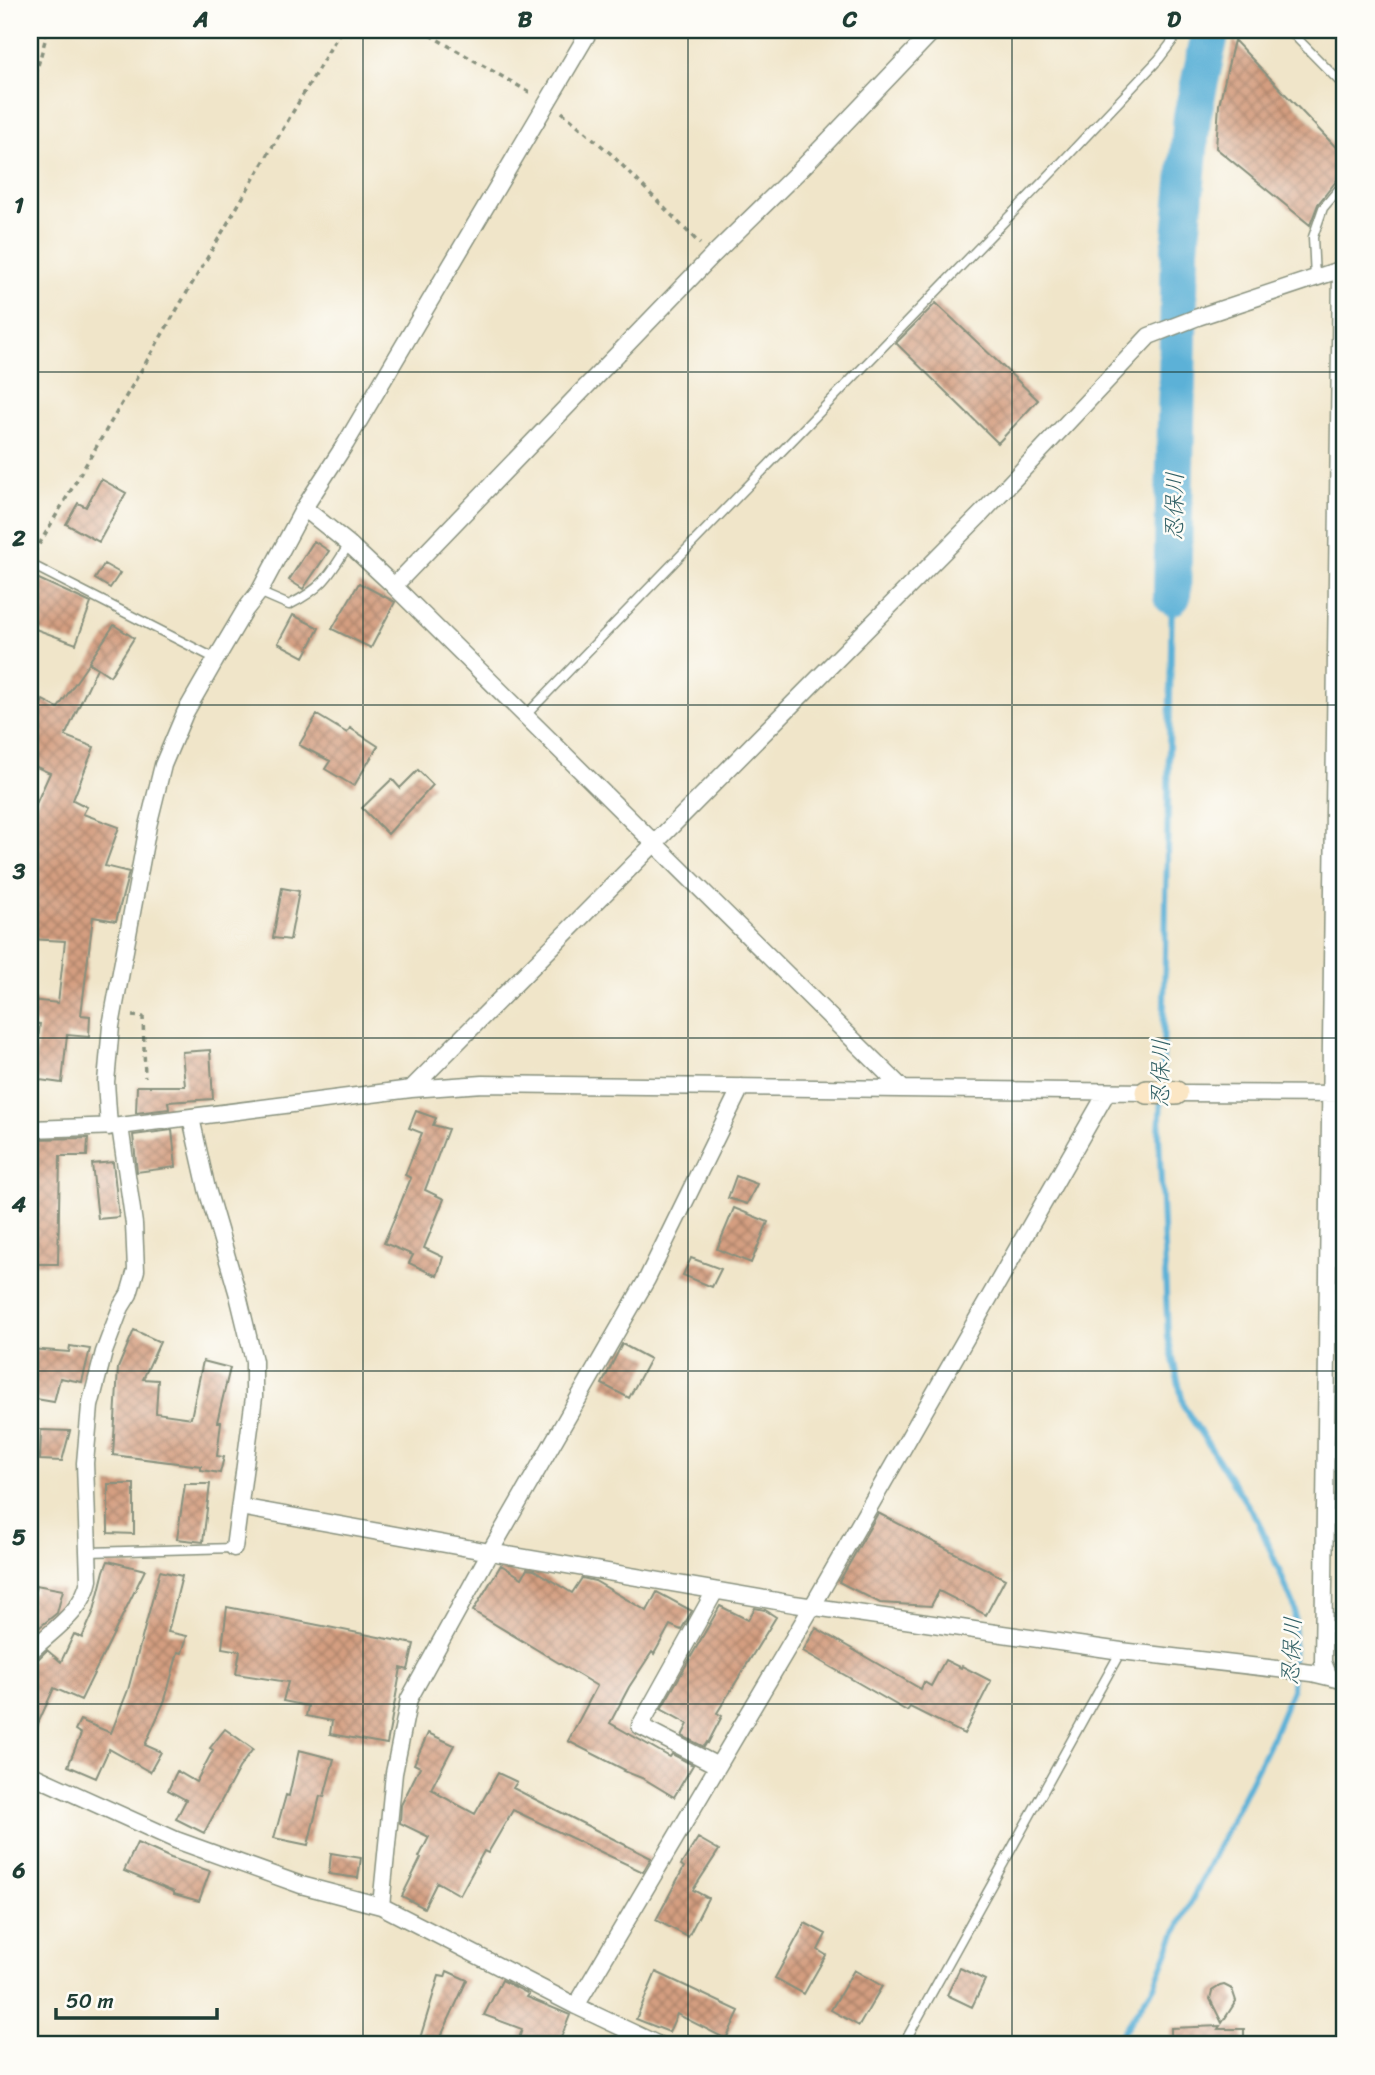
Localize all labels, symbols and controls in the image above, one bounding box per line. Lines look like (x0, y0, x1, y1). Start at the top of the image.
text: A (192, 0, 209, 40)
text: B (518, 0, 533, 40)
text: C (842, 0, 858, 40)
text: D (1167, 0, 1182, 40)
text: 1 (14, 185, 24, 226)
water label: 忍保川 (1153, 471, 1196, 541)
text: 2 (11, 518, 26, 559)
text: 3 (12, 851, 26, 892)
water label: 忍保川 (1139, 1038, 1182, 1108)
text: 4 (11, 1184, 27, 1225)
text: 5 (12, 1517, 26, 1558)
water label: 忍保川 (1269, 1616, 1314, 1687)
text: 6 (11, 1850, 26, 1891)
scale bar (56, 1977, 217, 2021)
text: 50 m (66, 1982, 114, 2020)

